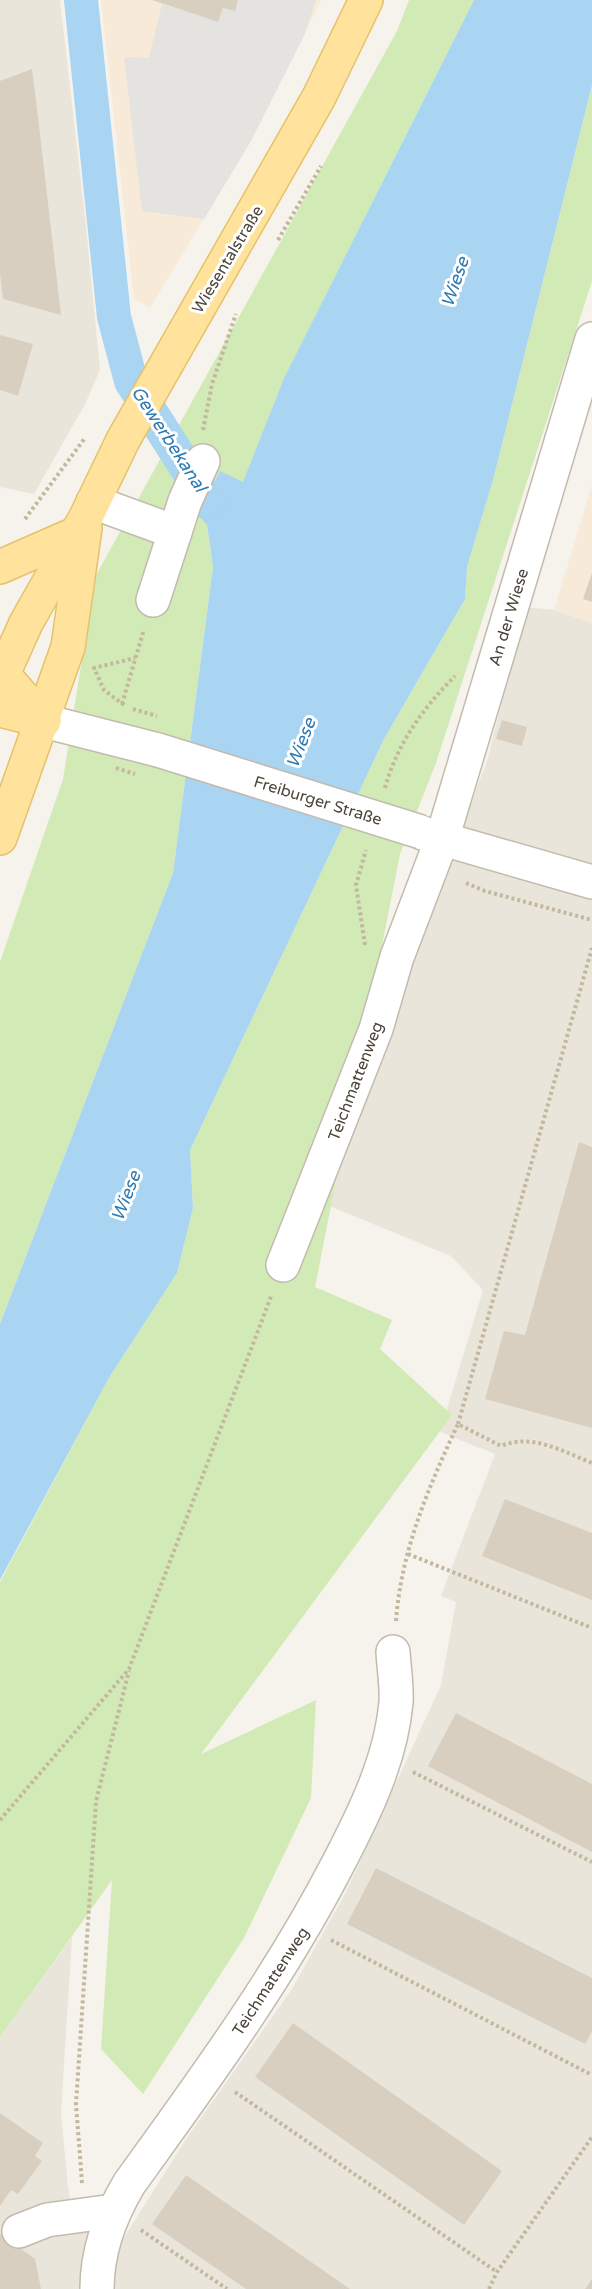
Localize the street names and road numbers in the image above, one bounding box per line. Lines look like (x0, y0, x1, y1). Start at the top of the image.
street label: Wiesentalstraße (188, 202, 268, 317)
street label: An der Wiese (485, 566, 533, 669)
street label: Freiburger Straße (251, 772, 384, 830)
street label: Teichmattenweg (324, 1019, 388, 1144)
street label: Teichmattenweg (228, 1923, 314, 2040)

